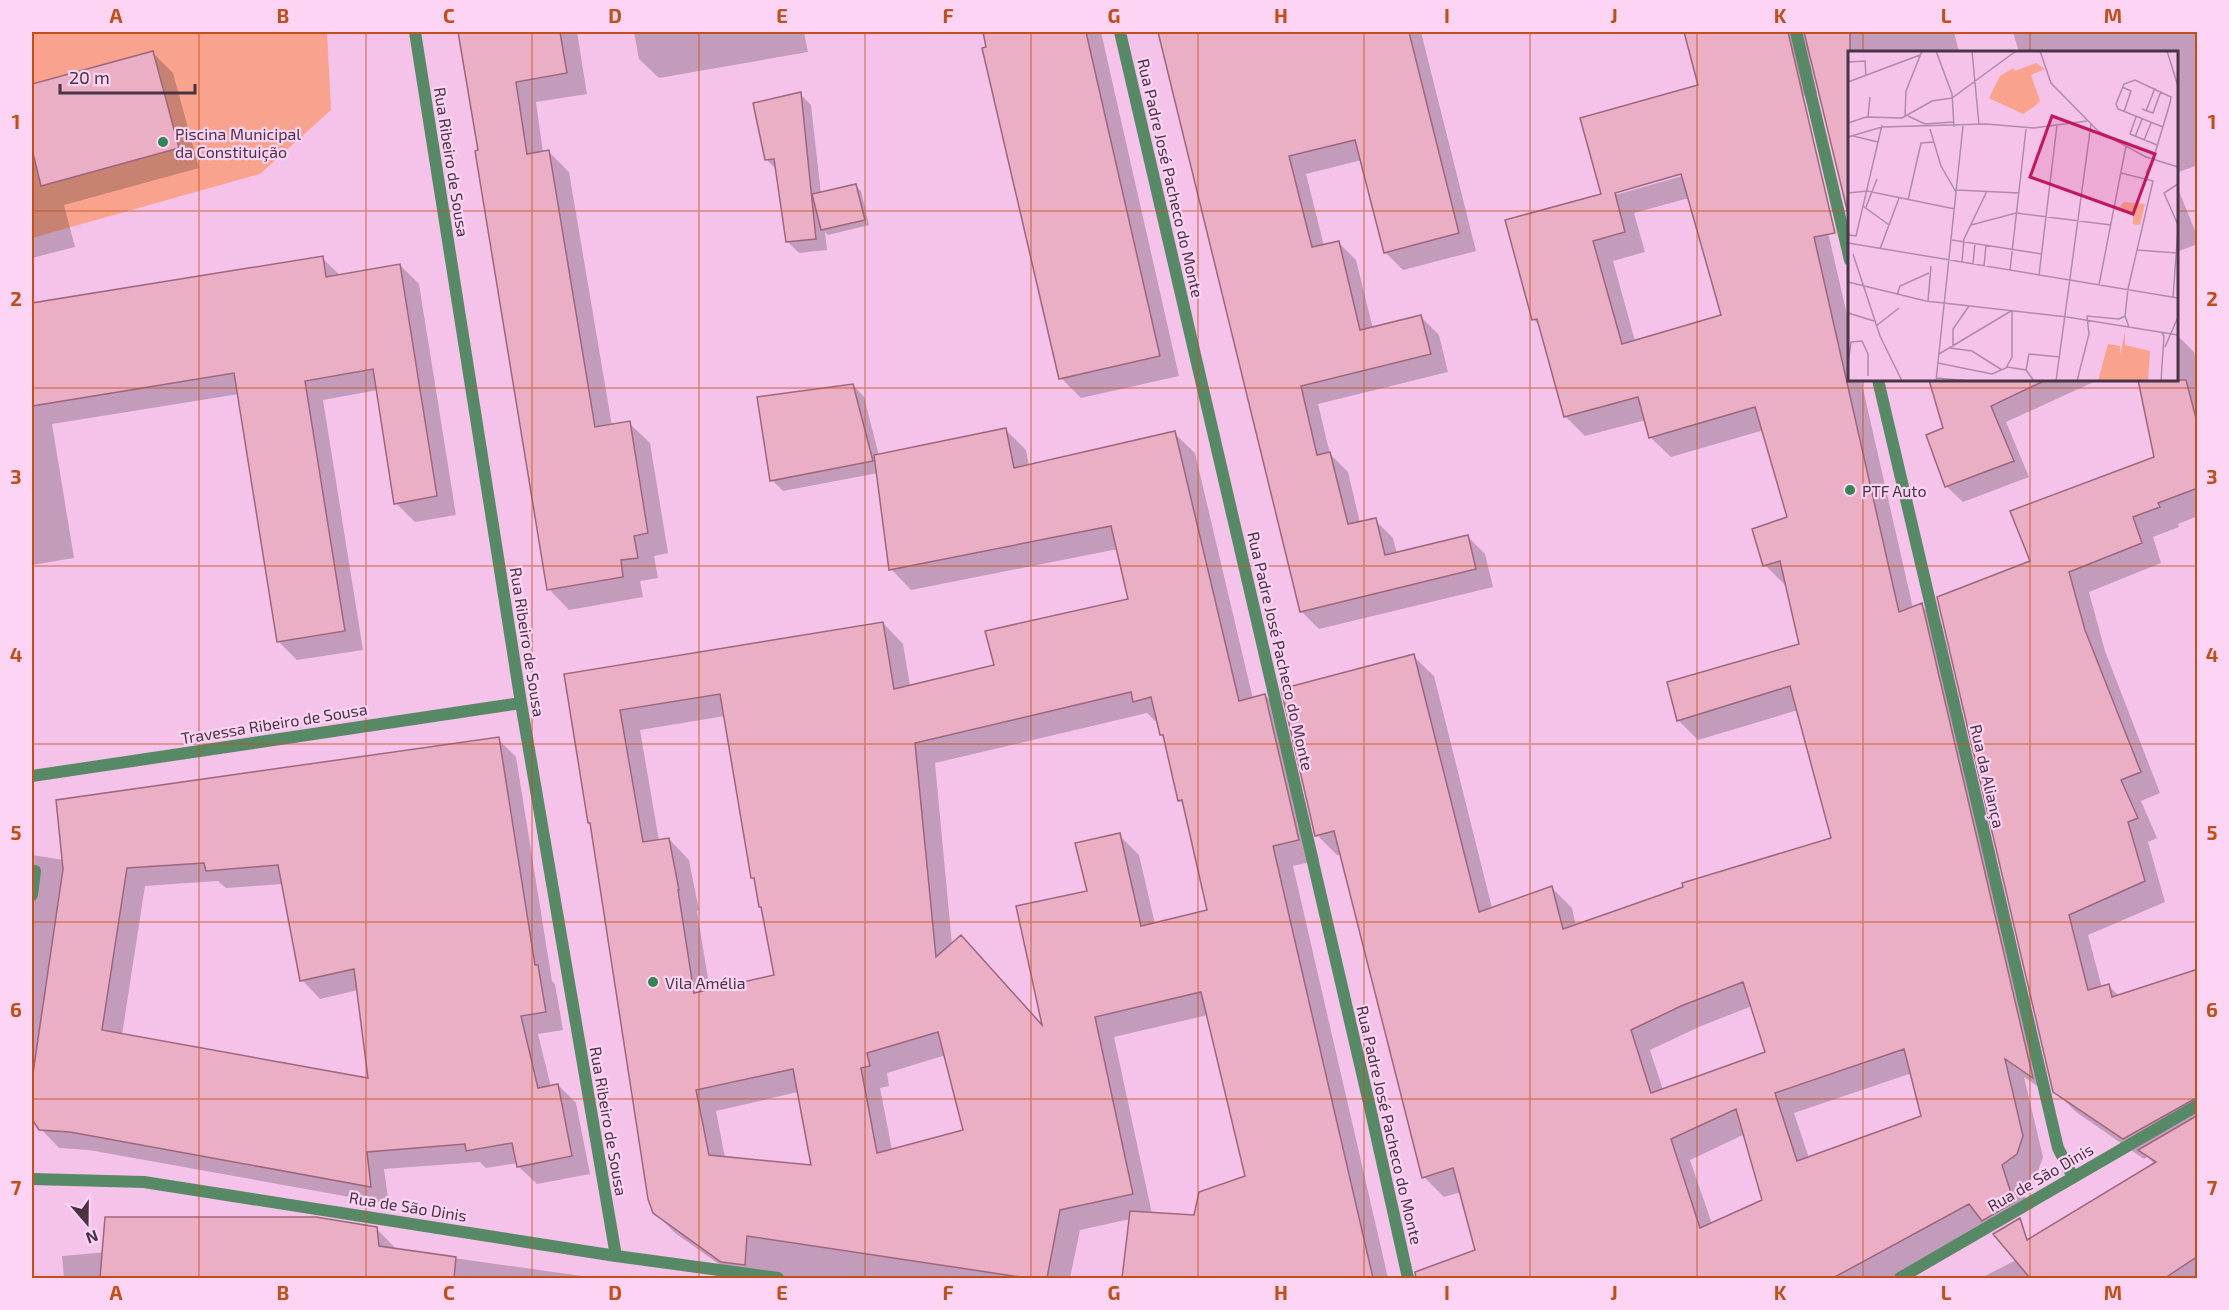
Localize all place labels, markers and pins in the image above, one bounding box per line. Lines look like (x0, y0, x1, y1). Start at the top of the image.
place label: Piscina Municipal da Constituição (175, 124, 301, 162)
marker: Piscina Municipal da Constituição (156, 135, 170, 149)
place label: PTF Auto (1862, 481, 1927, 500)
marker: PTF Auto (1843, 483, 1857, 497)
place label: Vila Amélia (665, 973, 746, 992)
marker: Vila Amélia (646, 975, 660, 989)

